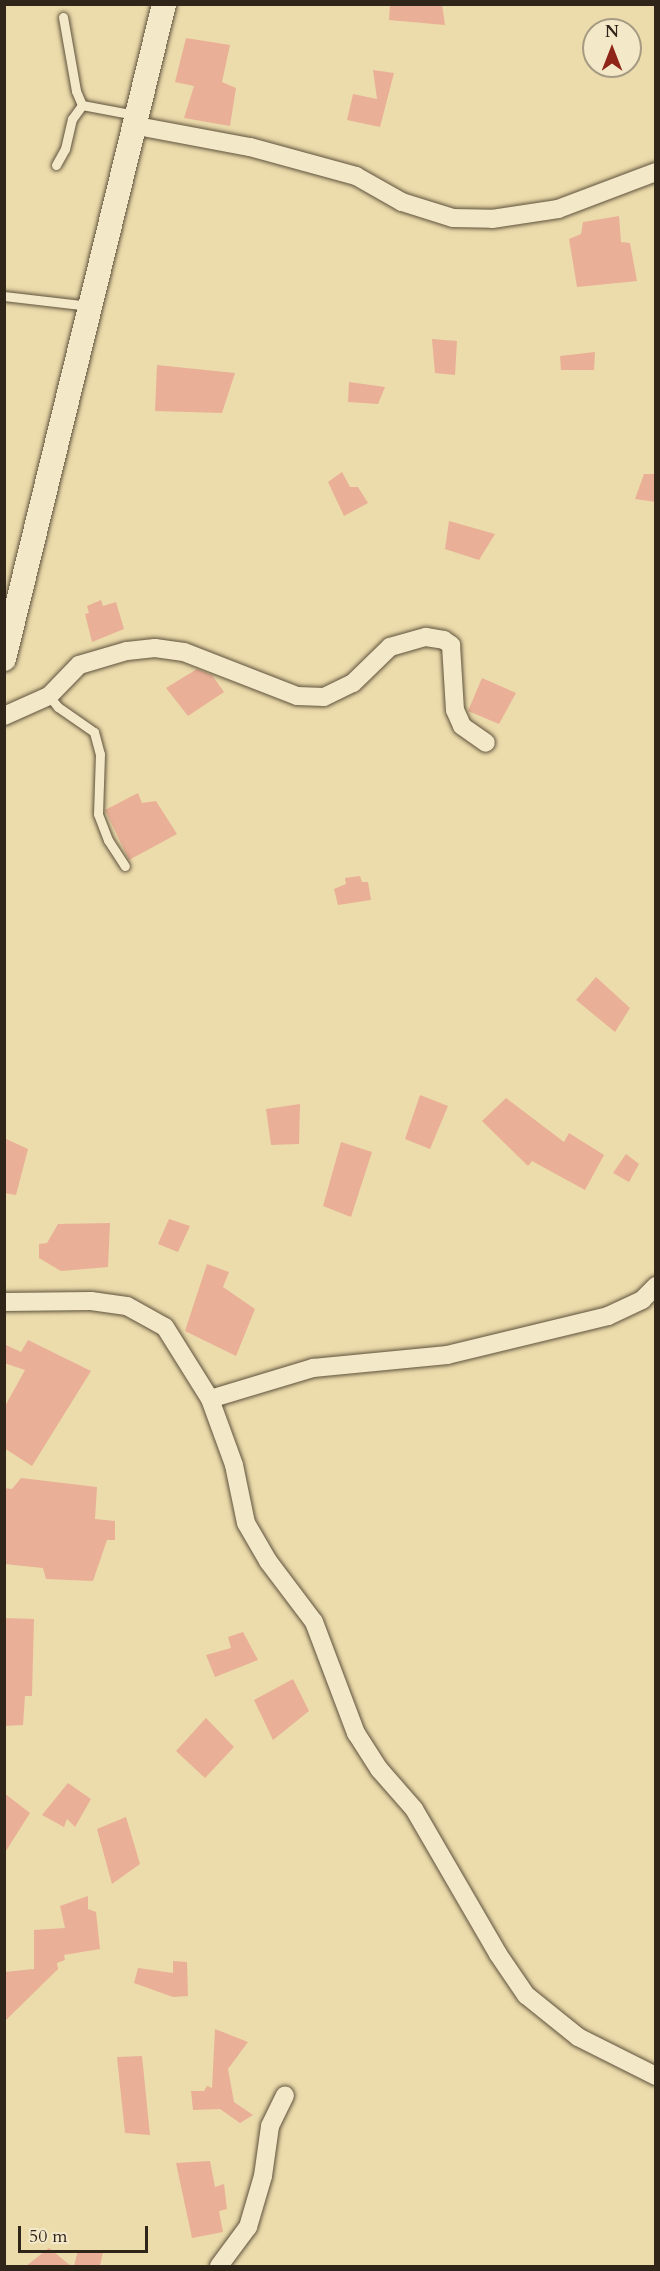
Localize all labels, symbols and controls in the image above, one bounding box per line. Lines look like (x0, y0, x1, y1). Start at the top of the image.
north arrow (582, 18, 642, 78)
text: N (605, 21, 619, 43)
scale bar (21, 2214, 152, 2252)
text: 50 m (29, 2224, 68, 2249)

